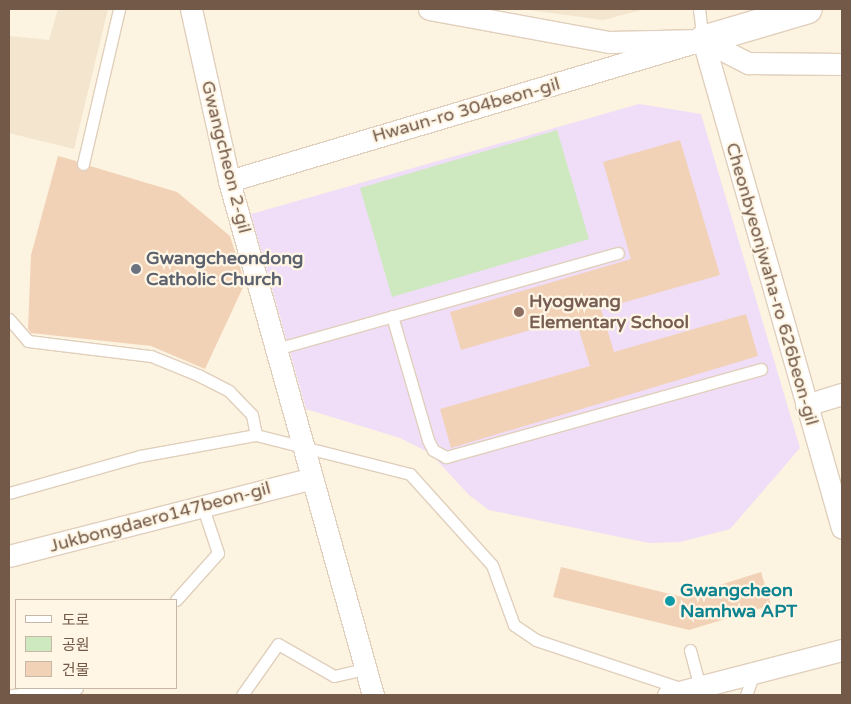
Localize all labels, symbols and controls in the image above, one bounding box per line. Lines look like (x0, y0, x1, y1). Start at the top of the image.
street label: Hwaun-ro 304beon-gil (370, 73, 562, 147)
street label: Gwangcheon 2-gil (197, 78, 255, 236)
street label: Cheonbyeonjwaha-ro 626beon-gil (721, 140, 823, 428)
place label: Gwangcheondong Catholic Church (146, 248, 303, 290)
marker: Gwangcheondong Catholic Church (130, 263, 142, 275)
place label: Hyogwang Elementary School (529, 291, 689, 334)
marker: Hyogwang Elementary School (513, 306, 525, 318)
street label: Jukbongdaero147beon-gil (47, 477, 273, 557)
place label: Gwangcheon Namhwa APT (680, 580, 797, 622)
marker: Gwangcheon Namhwa APT (664, 595, 676, 607)
legend (15, 599, 178, 689)
text: 도로 (62, 611, 90, 629)
text: 공원 (62, 636, 90, 654)
text: 건물 (62, 661, 90, 679)

